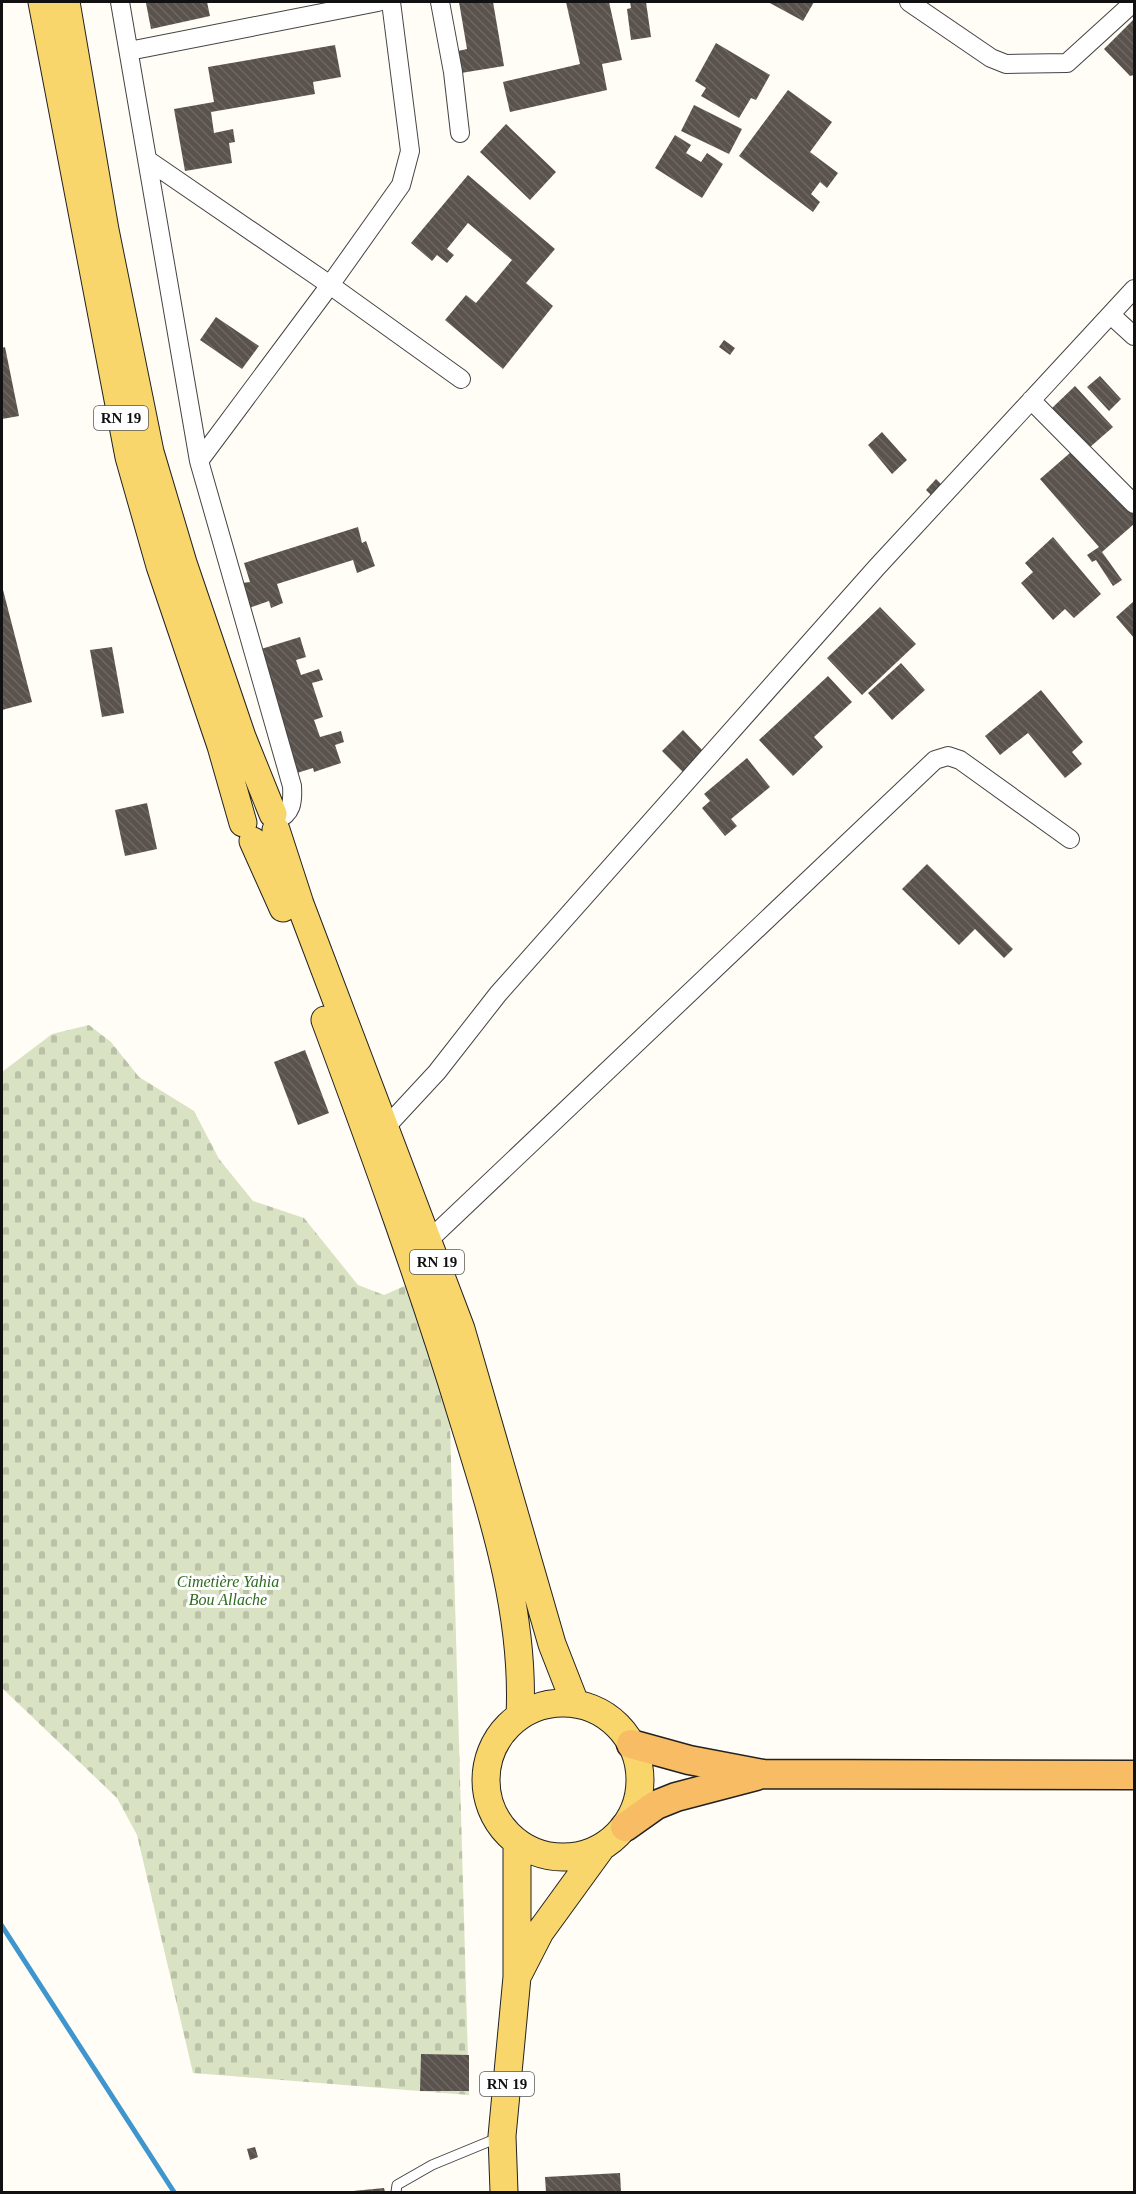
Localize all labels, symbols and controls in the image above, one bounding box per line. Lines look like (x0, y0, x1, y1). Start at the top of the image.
road number: RN 19 (94, 406, 148, 430)
road number: RN 19 (410, 1250, 464, 1274)
park label: Cimetière Yahia Bou Allache (177, 1573, 279, 1608)
road number: RN 19 (480, 2072, 534, 2096)

